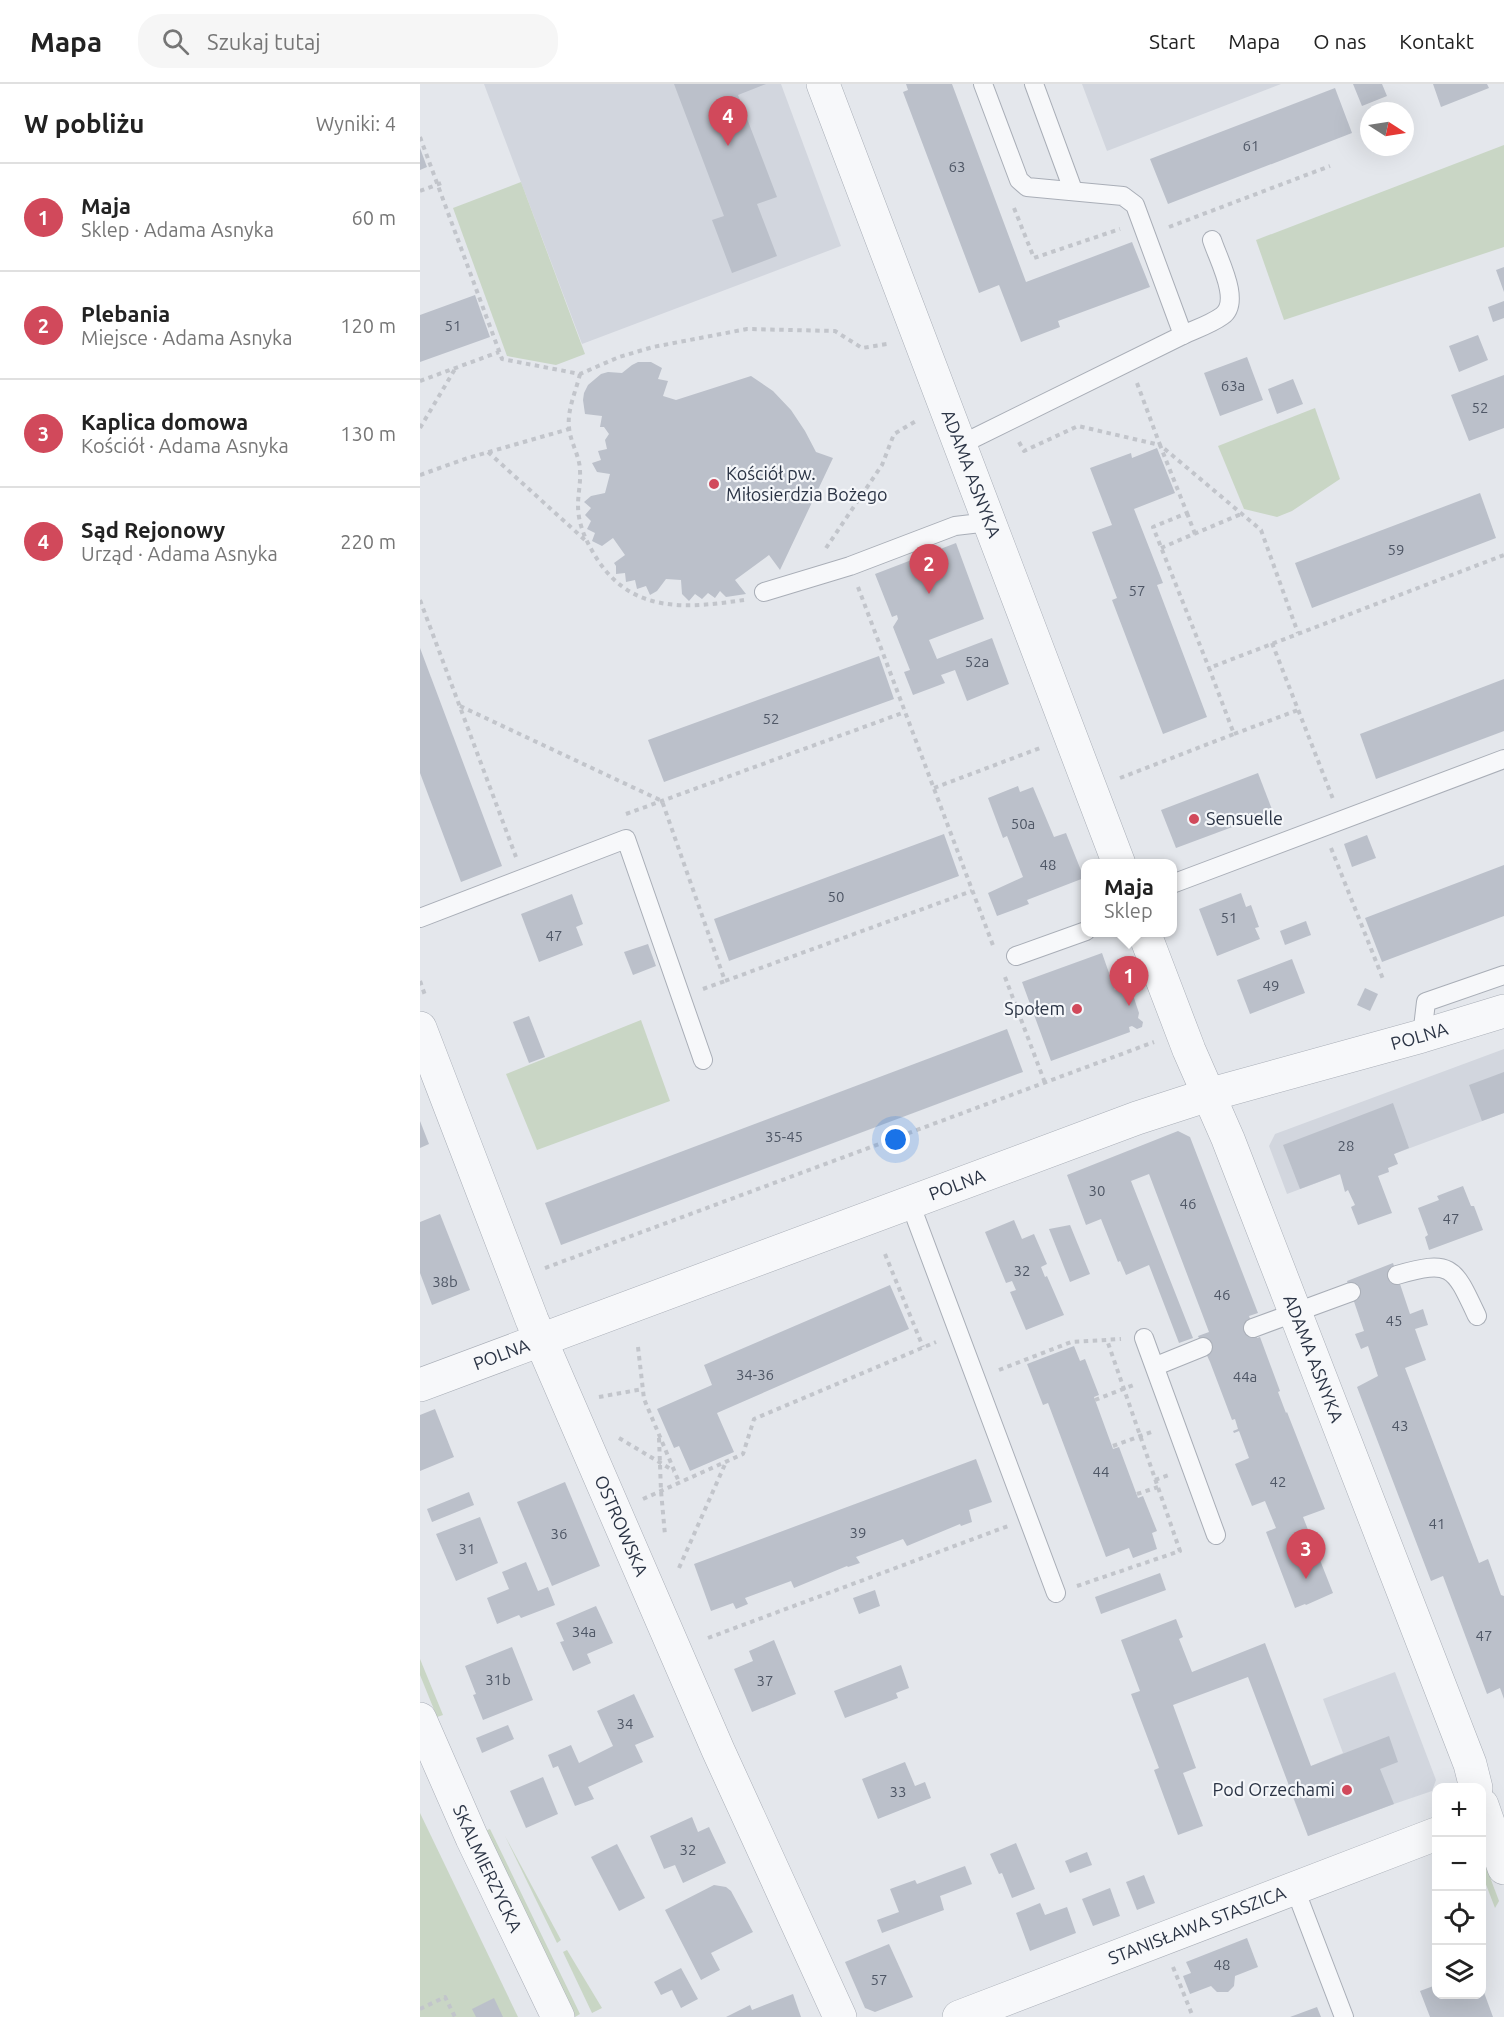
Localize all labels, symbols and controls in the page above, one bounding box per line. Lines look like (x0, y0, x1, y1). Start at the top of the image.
search box (138, 14, 558, 68)
icon: search (159, 25, 192, 58)
text: Mapa (30, 26, 102, 57)
text: Szukaj tutaj (207, 29, 321, 54)
text: Start (1149, 29, 1195, 53)
text: Mapa (1228, 29, 1280, 53)
text: O nas (1313, 29, 1366, 53)
text: Kontakt (1399, 29, 1474, 53)
pin: 4 (708, 97, 748, 146)
north arrow (1360, 102, 1414, 156)
text: W pobliżu (24, 109, 145, 138)
text: Wyniki: 4 (316, 112, 396, 135)
house number: 61 (1243, 137, 1259, 154)
house number: 63 (949, 158, 965, 175)
text: Maja (81, 193, 131, 218)
text: 1 (38, 206, 49, 229)
text: 60 m (352, 206, 396, 229)
text: Sklep · Adama Asnyka (81, 218, 274, 241)
text: Plebania (81, 301, 170, 326)
text: 2 (38, 314, 49, 337)
text: 120 m (340, 314, 396, 337)
house number: 51 (445, 317, 461, 334)
text: Miejsce · Adama Asnyka (81, 326, 292, 349)
house number: 63a (1221, 377, 1245, 394)
house number: 52 (1472, 399, 1488, 416)
street label: ADAMA ASNYKA (939, 407, 1005, 541)
text: Kaplica domowa (81, 409, 248, 434)
text: 3 (38, 422, 49, 445)
text: 130 m (340, 422, 396, 445)
text: Kościół · Adama Asnyka (81, 434, 289, 457)
place label: Kościół pw. Miłosierdzia Bożego (726, 463, 888, 504)
marker: Kościół pw. Miłosierdzia Bożego (707, 477, 721, 491)
text: Sąd Rejonowy (81, 517, 225, 542)
text: 4 (38, 530, 49, 553)
text: 220 m (340, 530, 396, 553)
house number: 59 (1388, 541, 1404, 558)
text: Urząd · Adama Asnyka (81, 542, 278, 565)
pin: 2 (910, 544, 948, 594)
house number: 57 (1129, 582, 1145, 599)
house number: 52a (965, 653, 989, 670)
house number: 52 (763, 710, 779, 727)
place label: Sensuelle (1206, 808, 1283, 828)
marker: Sensuelle (1187, 812, 1201, 826)
house number: 50a (1011, 815, 1035, 832)
house number: 48 (1040, 856, 1056, 873)
popup (1081, 859, 1177, 937)
text: Maja (1104, 874, 1154, 899)
house number: 50 (828, 888, 844, 905)
text: Sklep (1104, 899, 1153, 922)
house number: 51 (1221, 909, 1237, 926)
house number: 47 (546, 927, 562, 944)
pin: 1 (1110, 956, 1148, 1006)
house number: 49 (1263, 977, 1279, 994)
place label: Społem (1004, 998, 1065, 1018)
marker: Społem (1070, 1002, 1084, 1016)
street label: POLNA (1388, 1018, 1450, 1053)
your location (881, 1125, 910, 1154)
house number: 35-45 (765, 1128, 803, 1145)
house number: 28 (1338, 1137, 1354, 1154)
street label: POLNA (926, 1164, 988, 1204)
house number: 30 (1089, 1182, 1105, 1199)
house number: 46 (1180, 1195, 1196, 1212)
house number: 47 (1443, 1210, 1459, 1227)
house number: 32 (1014, 1262, 1030, 1279)
house number: 38b (432, 1273, 458, 1290)
house number: 46 (1214, 1286, 1230, 1303)
street label: ADAMA ASNYKA (1280, 1292, 1348, 1425)
house number: 45 (1386, 1312, 1402, 1329)
street label: POLNA (470, 1334, 532, 1373)
house number: 34-36 (736, 1366, 774, 1383)
house number: 44a (1233, 1368, 1257, 1385)
house number: 43 (1392, 1417, 1408, 1434)
house number: 44 (1093, 1463, 1109, 1480)
street label: OSTROWSKA (591, 1472, 653, 1579)
house number: 42 (1270, 1473, 1286, 1490)
house number: 41 (1429, 1515, 1445, 1532)
house number: 39 (850, 1524, 866, 1541)
house number: 36 (551, 1525, 567, 1542)
pin: 3 (1286, 1530, 1326, 1579)
house number: 31 (459, 1540, 475, 1557)
house number: 34a (572, 1623, 596, 1640)
house number: 47 (1476, 1627, 1492, 1644)
house number: 31b (485, 1671, 511, 1688)
house number: 37 (757, 1672, 773, 1689)
house number: 34 (617, 1715, 633, 1732)
place label: Pod Orzechami (1213, 1779, 1335, 1799)
house number: 33 (890, 1783, 906, 1800)
marker: Pod Orzechami (1340, 1783, 1354, 1797)
map controls (1432, 1783, 1486, 1999)
button: + (1432, 1783, 1486, 1837)
street label: SKALMIERZYCKA (450, 1801, 527, 1935)
button: − (1432, 1837, 1486, 1891)
house number: 32 (680, 1841, 696, 1858)
street label: STANISŁAWA STASZICA (1105, 1881, 1289, 1968)
button: locate (1432, 1891, 1486, 1945)
button: layers (1432, 1945, 1486, 1999)
house number: 48 (1214, 1956, 1230, 1973)
house number: 57 (871, 1971, 887, 1988)

